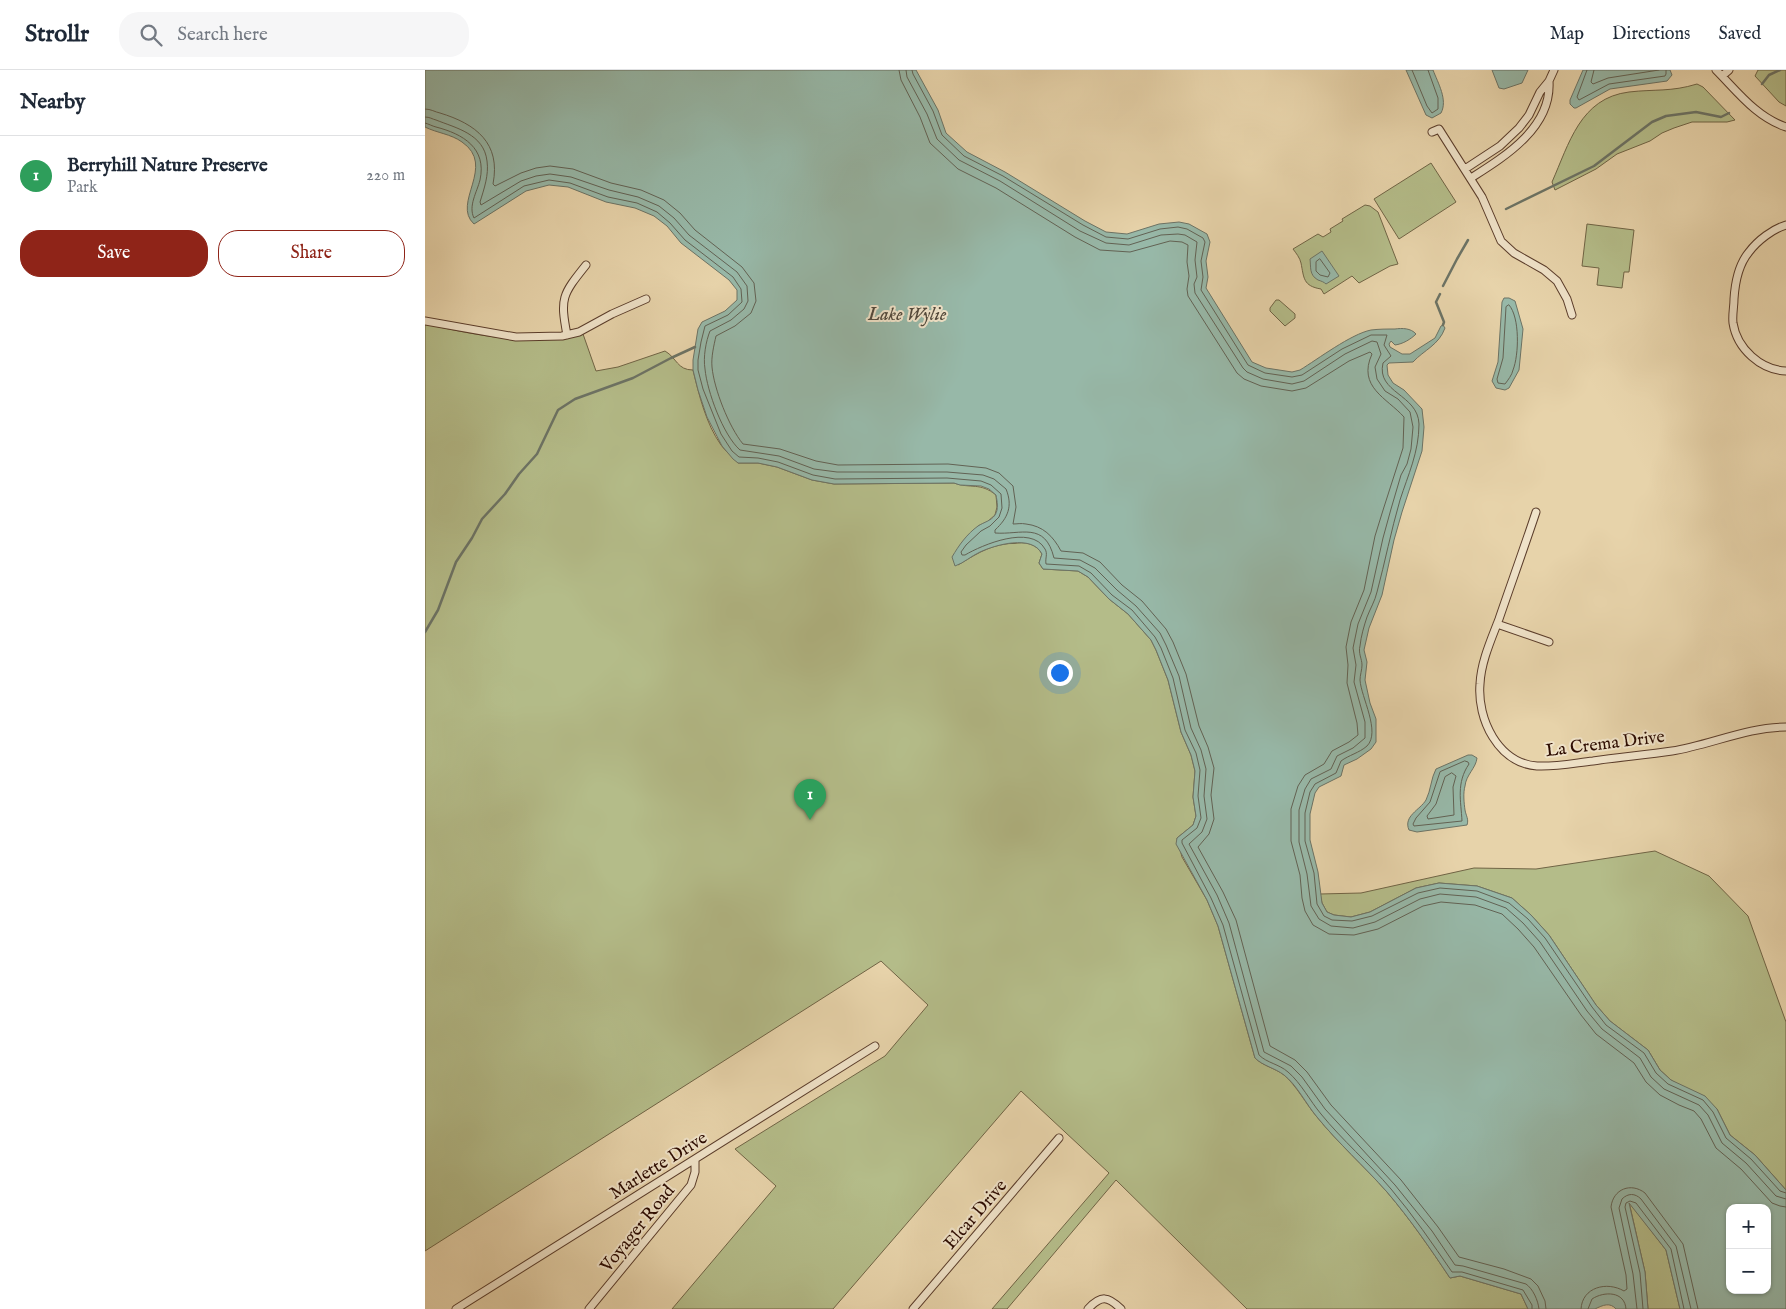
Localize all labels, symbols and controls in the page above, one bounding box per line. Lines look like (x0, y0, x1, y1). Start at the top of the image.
search box (119, 12, 469, 57)
text: Strollr (25, 19, 89, 50)
icon: search (137, 21, 165, 49)
text: Search here (177, 23, 268, 47)
text: Map (1550, 23, 1584, 46)
text: Directions (1612, 23, 1690, 46)
text: Saved (1718, 23, 1761, 46)
text: Nearby (20, 89, 85, 116)
text: Berryhill Nature Preserve (67, 154, 268, 178)
text: 1 (33, 166, 39, 186)
text: 220 m (366, 166, 405, 186)
text: Park (67, 178, 97, 198)
button: Save (20, 230, 208, 277)
button: Share (218, 230, 405, 277)
water label: Lake Wylie (867, 303, 947, 327)
your location (1047, 660, 1073, 686)
street label: La Crema Drive (1544, 726, 1666, 763)
pin: 1 (794, 779, 826, 820)
street label: Marlette Drive (606, 1127, 712, 1205)
street label: Elcar Drive (939, 1175, 1013, 1255)
street label: Voyager Road (595, 1180, 681, 1278)
map controls (1726, 1204, 1771, 1294)
button: + (1726, 1204, 1771, 1249)
button: − (1726, 1249, 1771, 1294)

